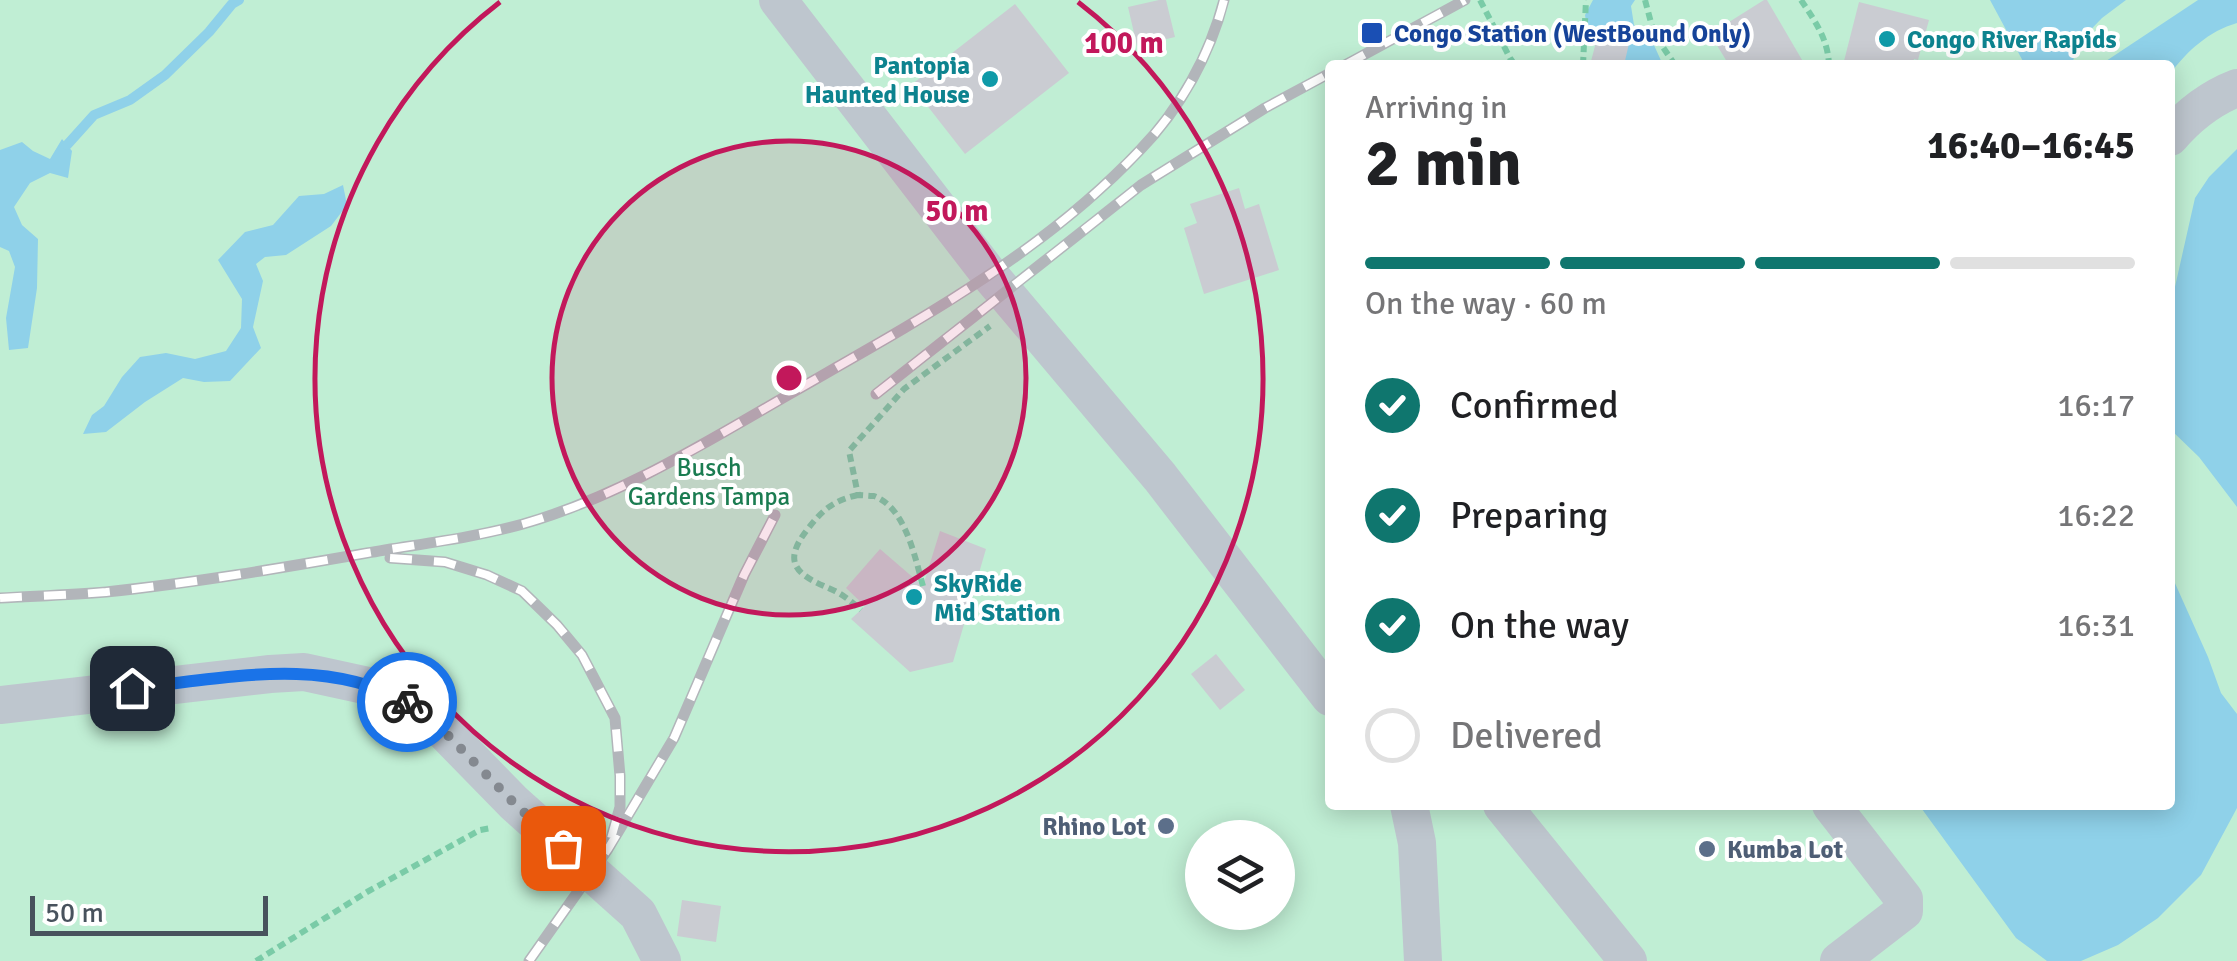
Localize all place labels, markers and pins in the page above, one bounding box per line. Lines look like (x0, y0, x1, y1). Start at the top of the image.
place label: Congo Station (WestBound Only) (1394, 18, 1751, 49)
marker: Congo Station (WestBound Only) (1359, 20, 1385, 46)
place label: Congo River Rapids (1907, 24, 2117, 55)
marker: Congo River Rapids (1876, 28, 1898, 50)
place label: Pantopia Haunted House (805, 50, 970, 110)
marker: Pantopia Haunted House (979, 68, 1001, 90)
centre of rings (771, 360, 807, 396)
place label: SkyRide Mid Station (934, 568, 1061, 628)
marker: SkyRide Mid Station (903, 586, 925, 608)
pin (90, 646, 175, 731)
pin (521, 806, 606, 891)
place label: Rhino Lot (1042, 811, 1146, 842)
marker: Rhino Lot (1155, 815, 1177, 837)
place label: Kumba Lot (1727, 834, 1843, 865)
marker: Kumba Lot (1696, 838, 1718, 860)

